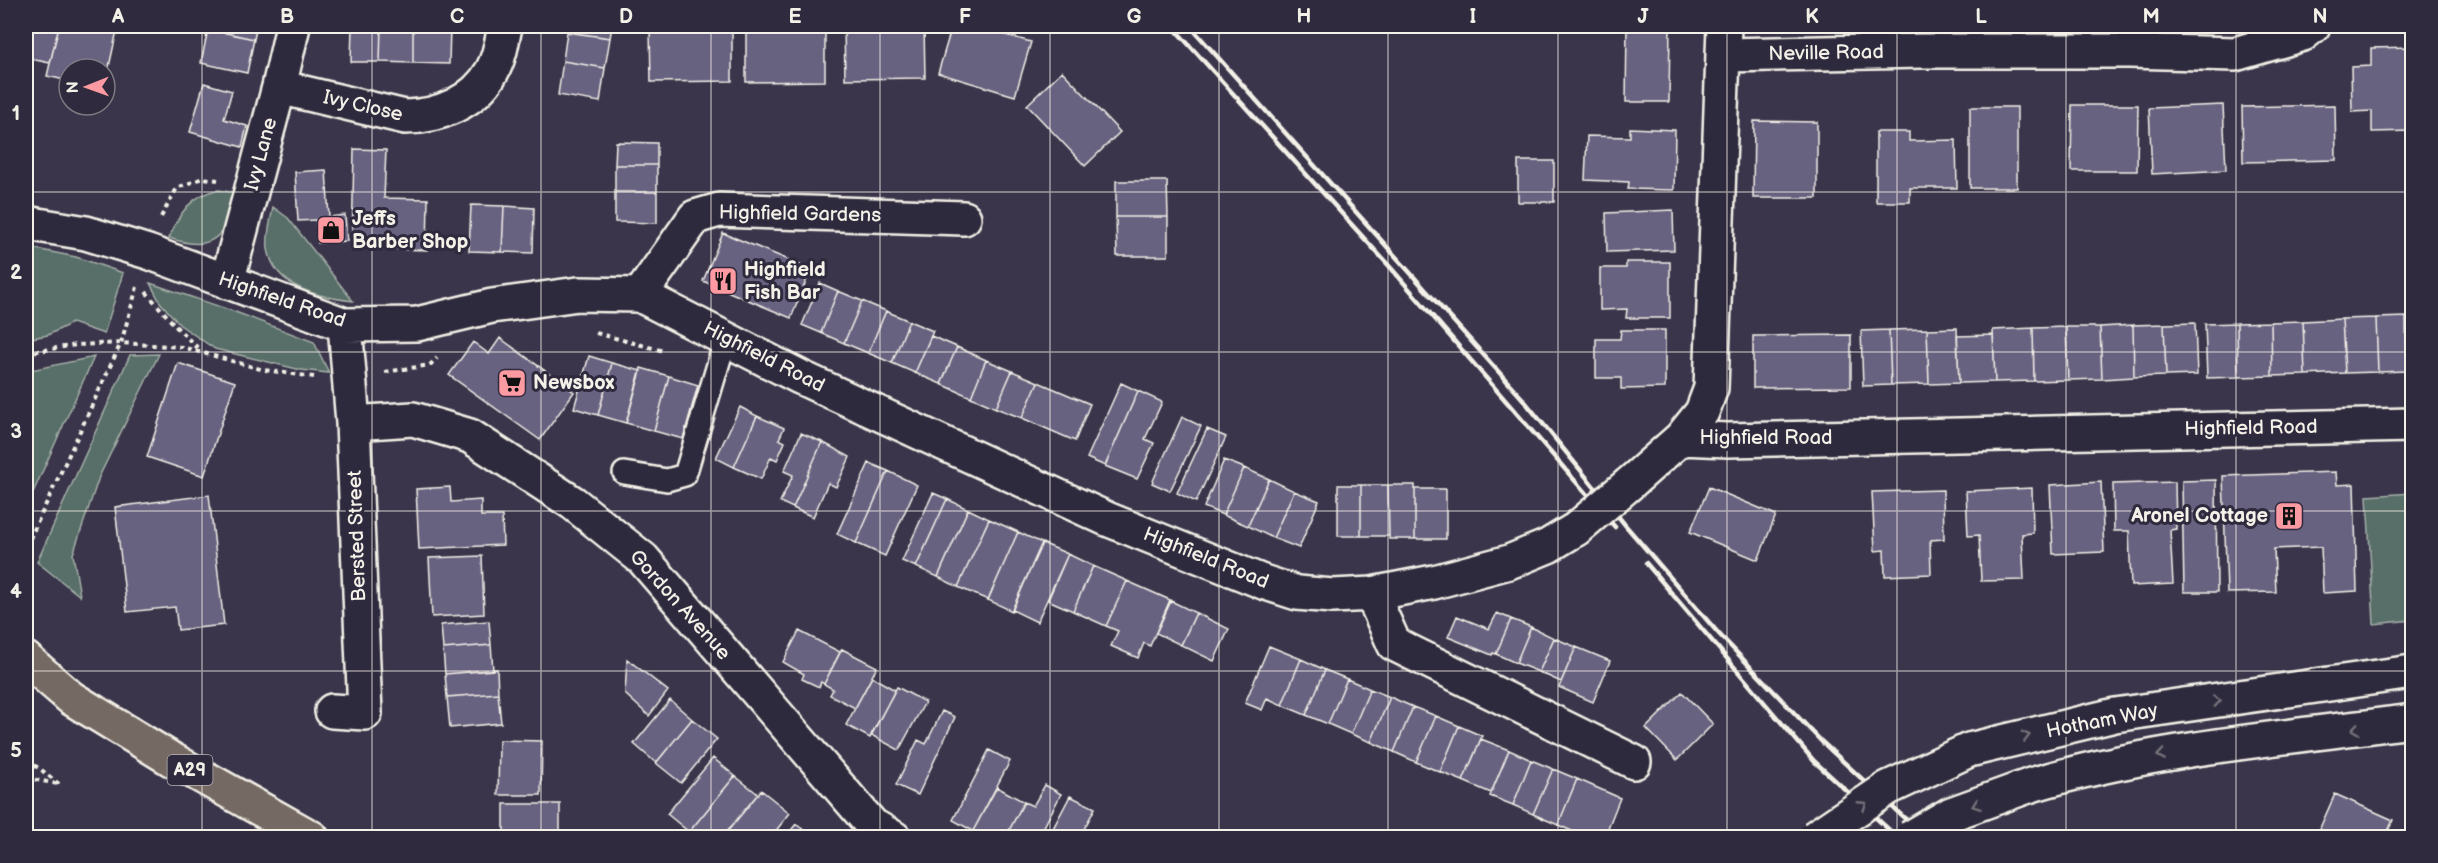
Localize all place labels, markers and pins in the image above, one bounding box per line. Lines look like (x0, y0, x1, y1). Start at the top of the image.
place label: Jeffs Barber Shop (352, 207, 468, 254)
shop icon: Jeffs Barber Shop (315, 214, 347, 246)
place label: Highfield Fish Bar (744, 258, 826, 305)
restaurant icon: Highfield Fish Bar (707, 265, 739, 297)
supermarket icon: Newsbox (496, 367, 528, 399)
place label: Newsbox (533, 371, 614, 395)
building icon: Aronel Cottage (2273, 500, 2305, 532)
place label: Aronel Cottage (2130, 504, 2268, 528)

